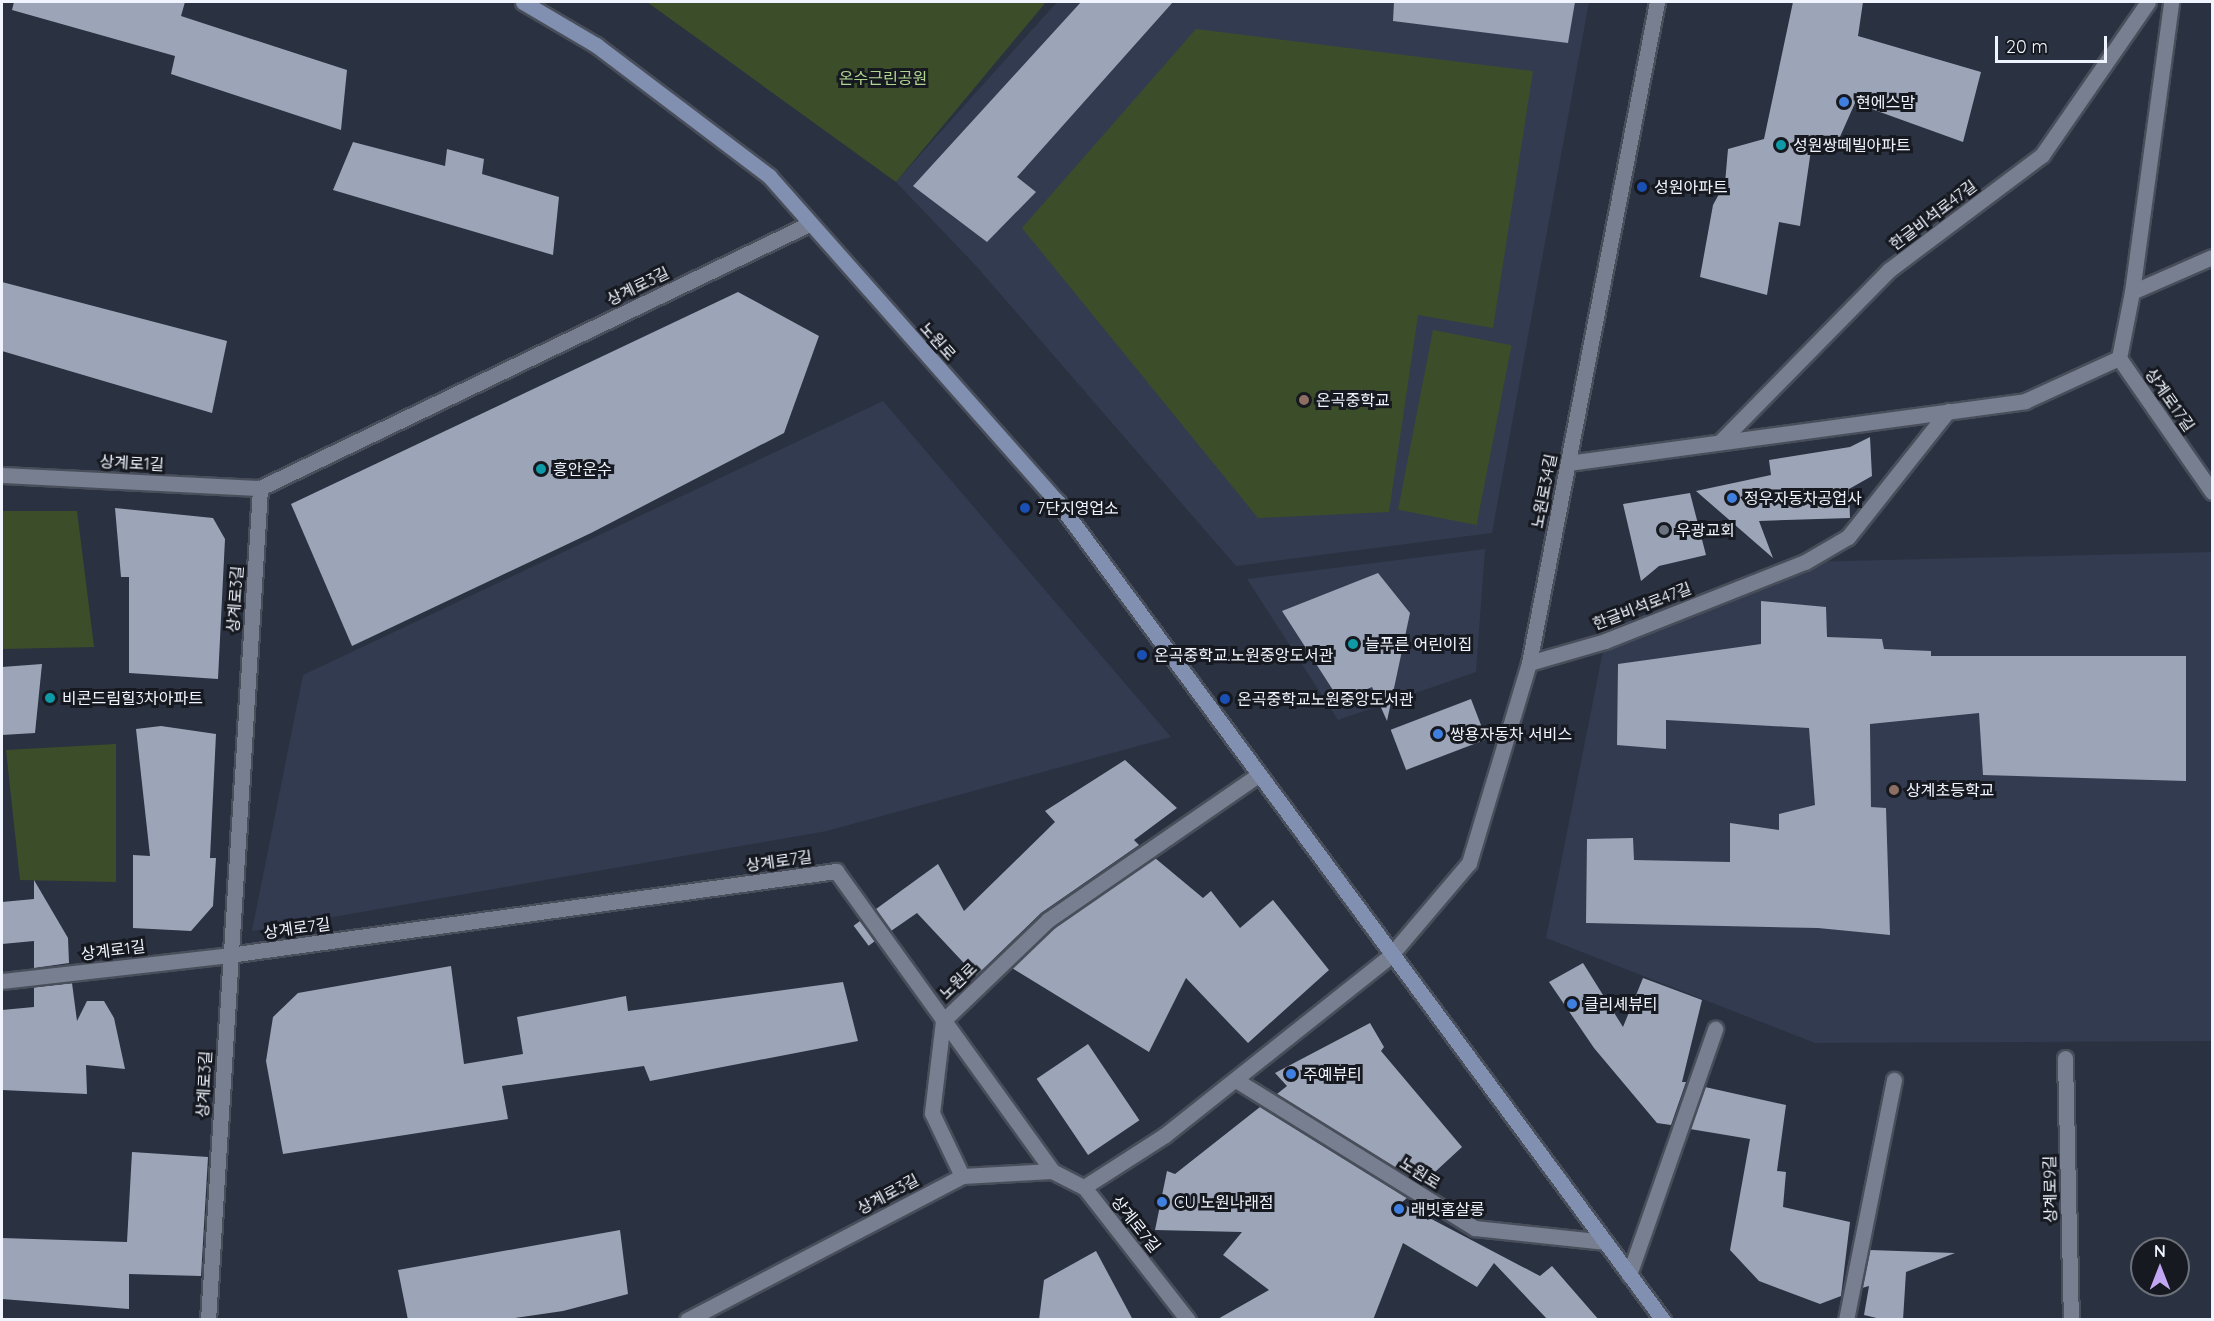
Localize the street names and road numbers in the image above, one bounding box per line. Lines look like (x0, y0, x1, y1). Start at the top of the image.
street label: 한글비석로47길 (1886, 176, 1980, 254)
street label: 상계로3길 (604, 263, 672, 309)
street label: 노원로 (916, 318, 960, 364)
street label: 상계로17길 (2141, 365, 2199, 435)
street label: 상계로1길 (99, 452, 165, 474)
street label: 노원로34길 (1527, 452, 1561, 530)
street label: 상계로3길 (223, 565, 247, 633)
street label: 한글비석로47길 (1590, 578, 1694, 634)
street label: 상계로7길 (744, 847, 814, 875)
street label: 상계로7길 (262, 914, 332, 942)
street label: 상계로1길 (80, 937, 146, 963)
street label: 노원로 (935, 959, 981, 1003)
street label: 상계로3길 (193, 1050, 215, 1118)
street label: 노원로 (1396, 1153, 1444, 1193)
street label: 상계로9길 (2040, 1155, 2060, 1223)
street label: 상계로3길 (854, 1170, 922, 1218)
street label: 상계로7길 (1107, 1192, 1165, 1256)

